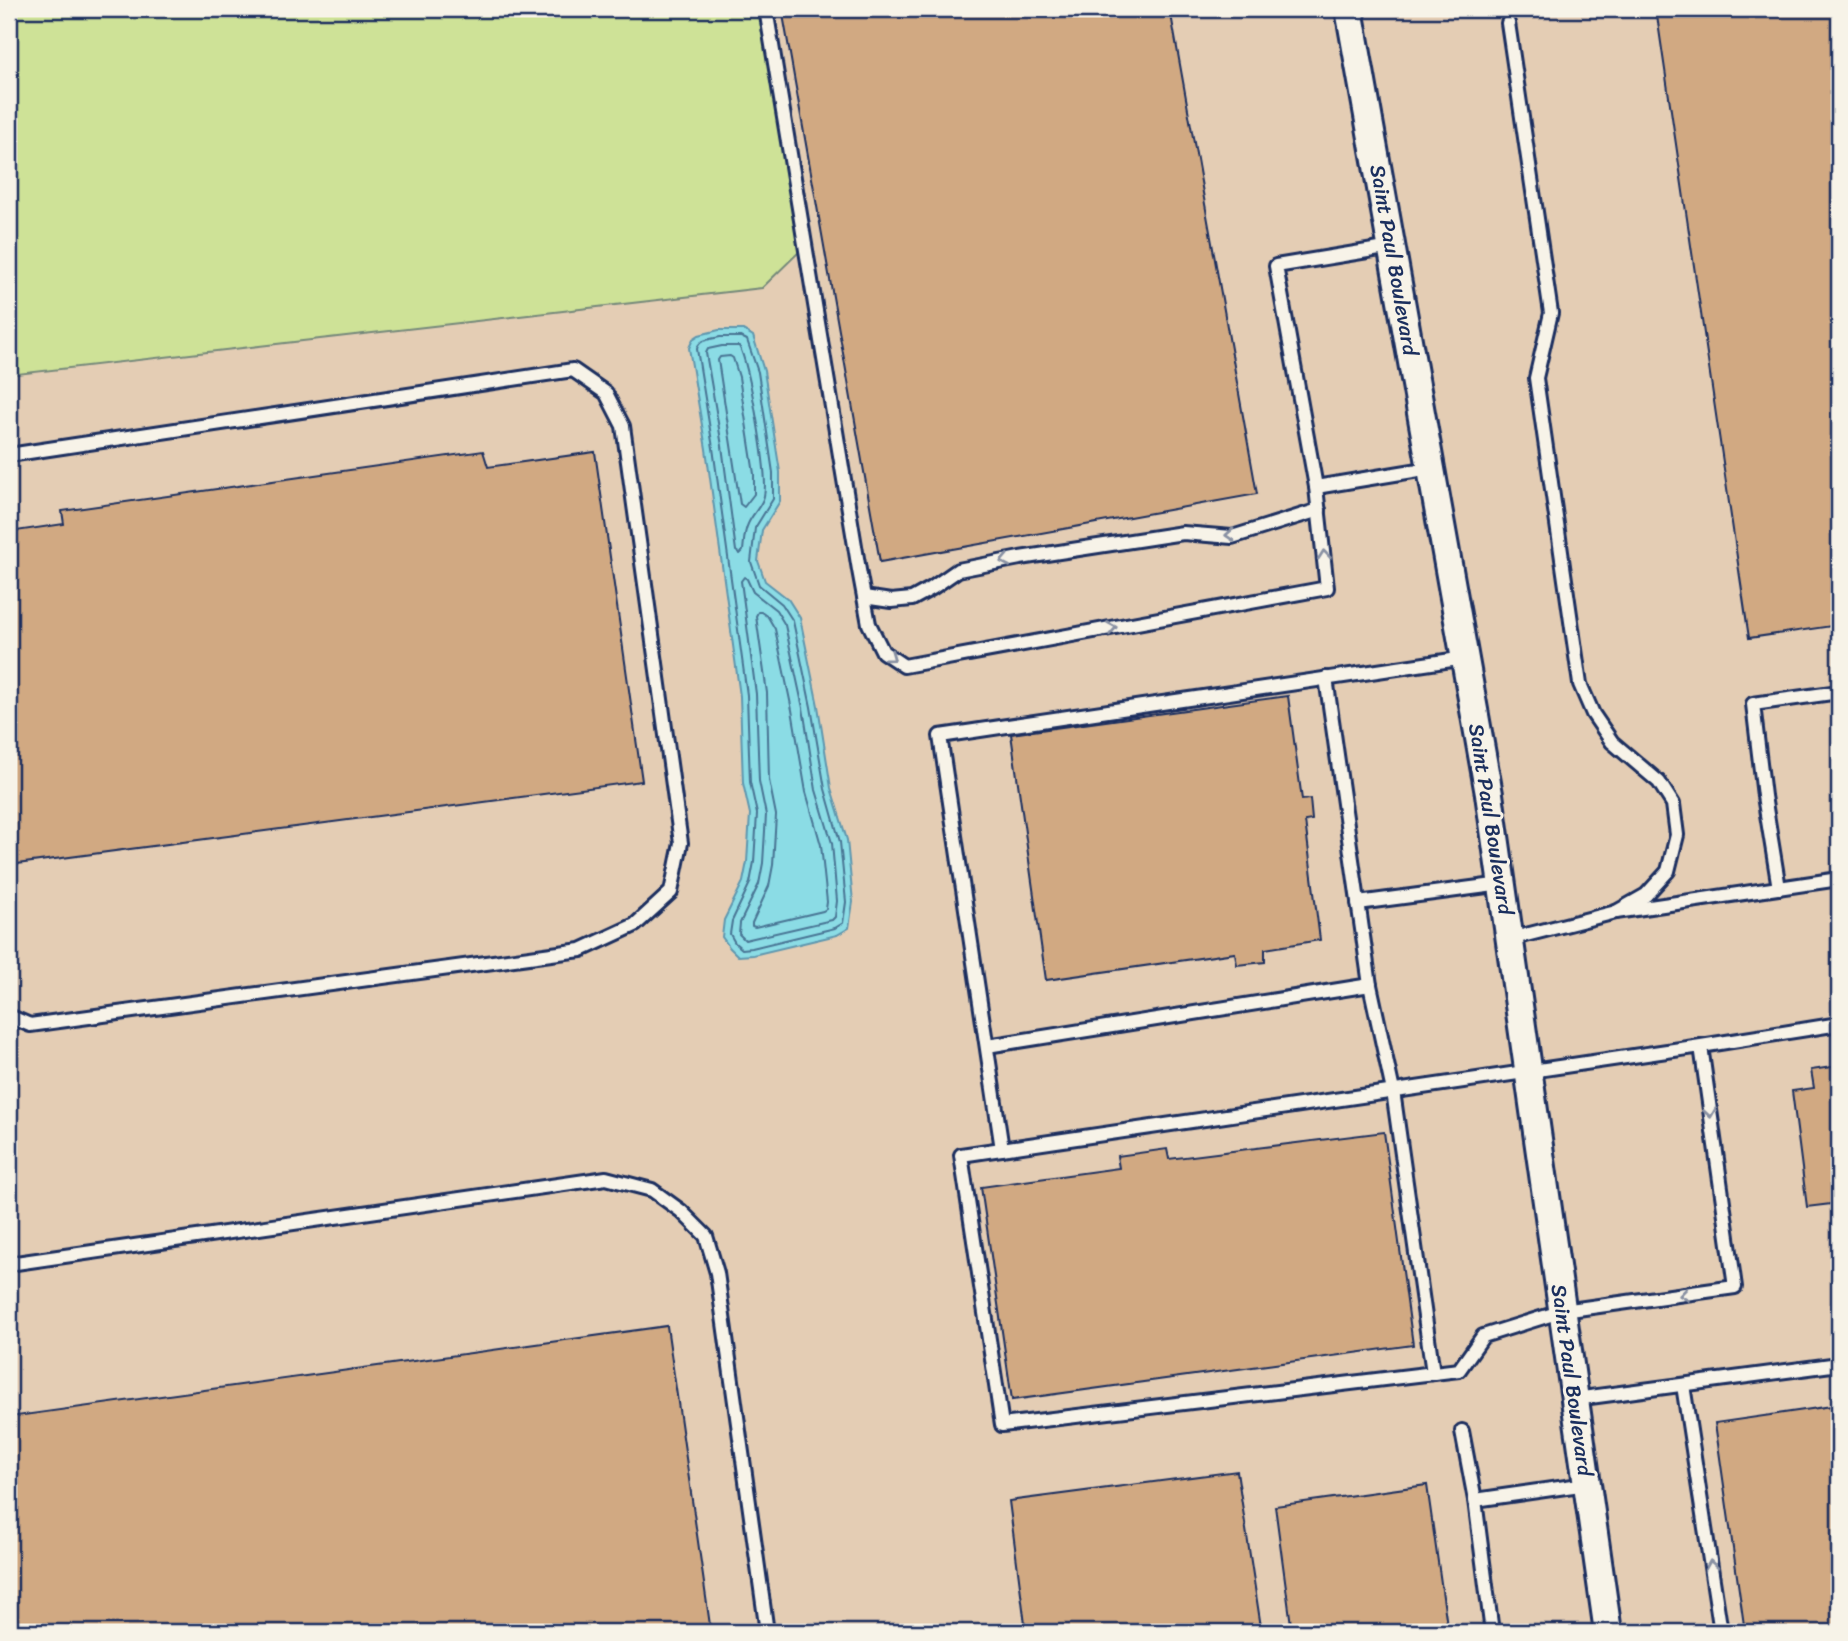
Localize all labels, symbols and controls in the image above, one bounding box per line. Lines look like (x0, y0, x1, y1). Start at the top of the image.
street label: Saint Paul Boulevard (1359, 162, 1430, 360)
one-way arrow (1224, 527, 1235, 542)
one-way arrow (1316, 549, 1331, 561)
one-way arrow (999, 553, 1011, 568)
one-way arrow (1106, 622, 1118, 637)
one-way arrow (884, 649, 896, 661)
street label: Saint Paul Boulevard (1457, 721, 1525, 919)
one-way arrow (1702, 1108, 1717, 1119)
street label: Saint Paul Boulevard (1540, 1282, 1605, 1480)
one-way arrow (1678, 1287, 1690, 1302)
one-way arrow (1704, 1559, 1719, 1571)

